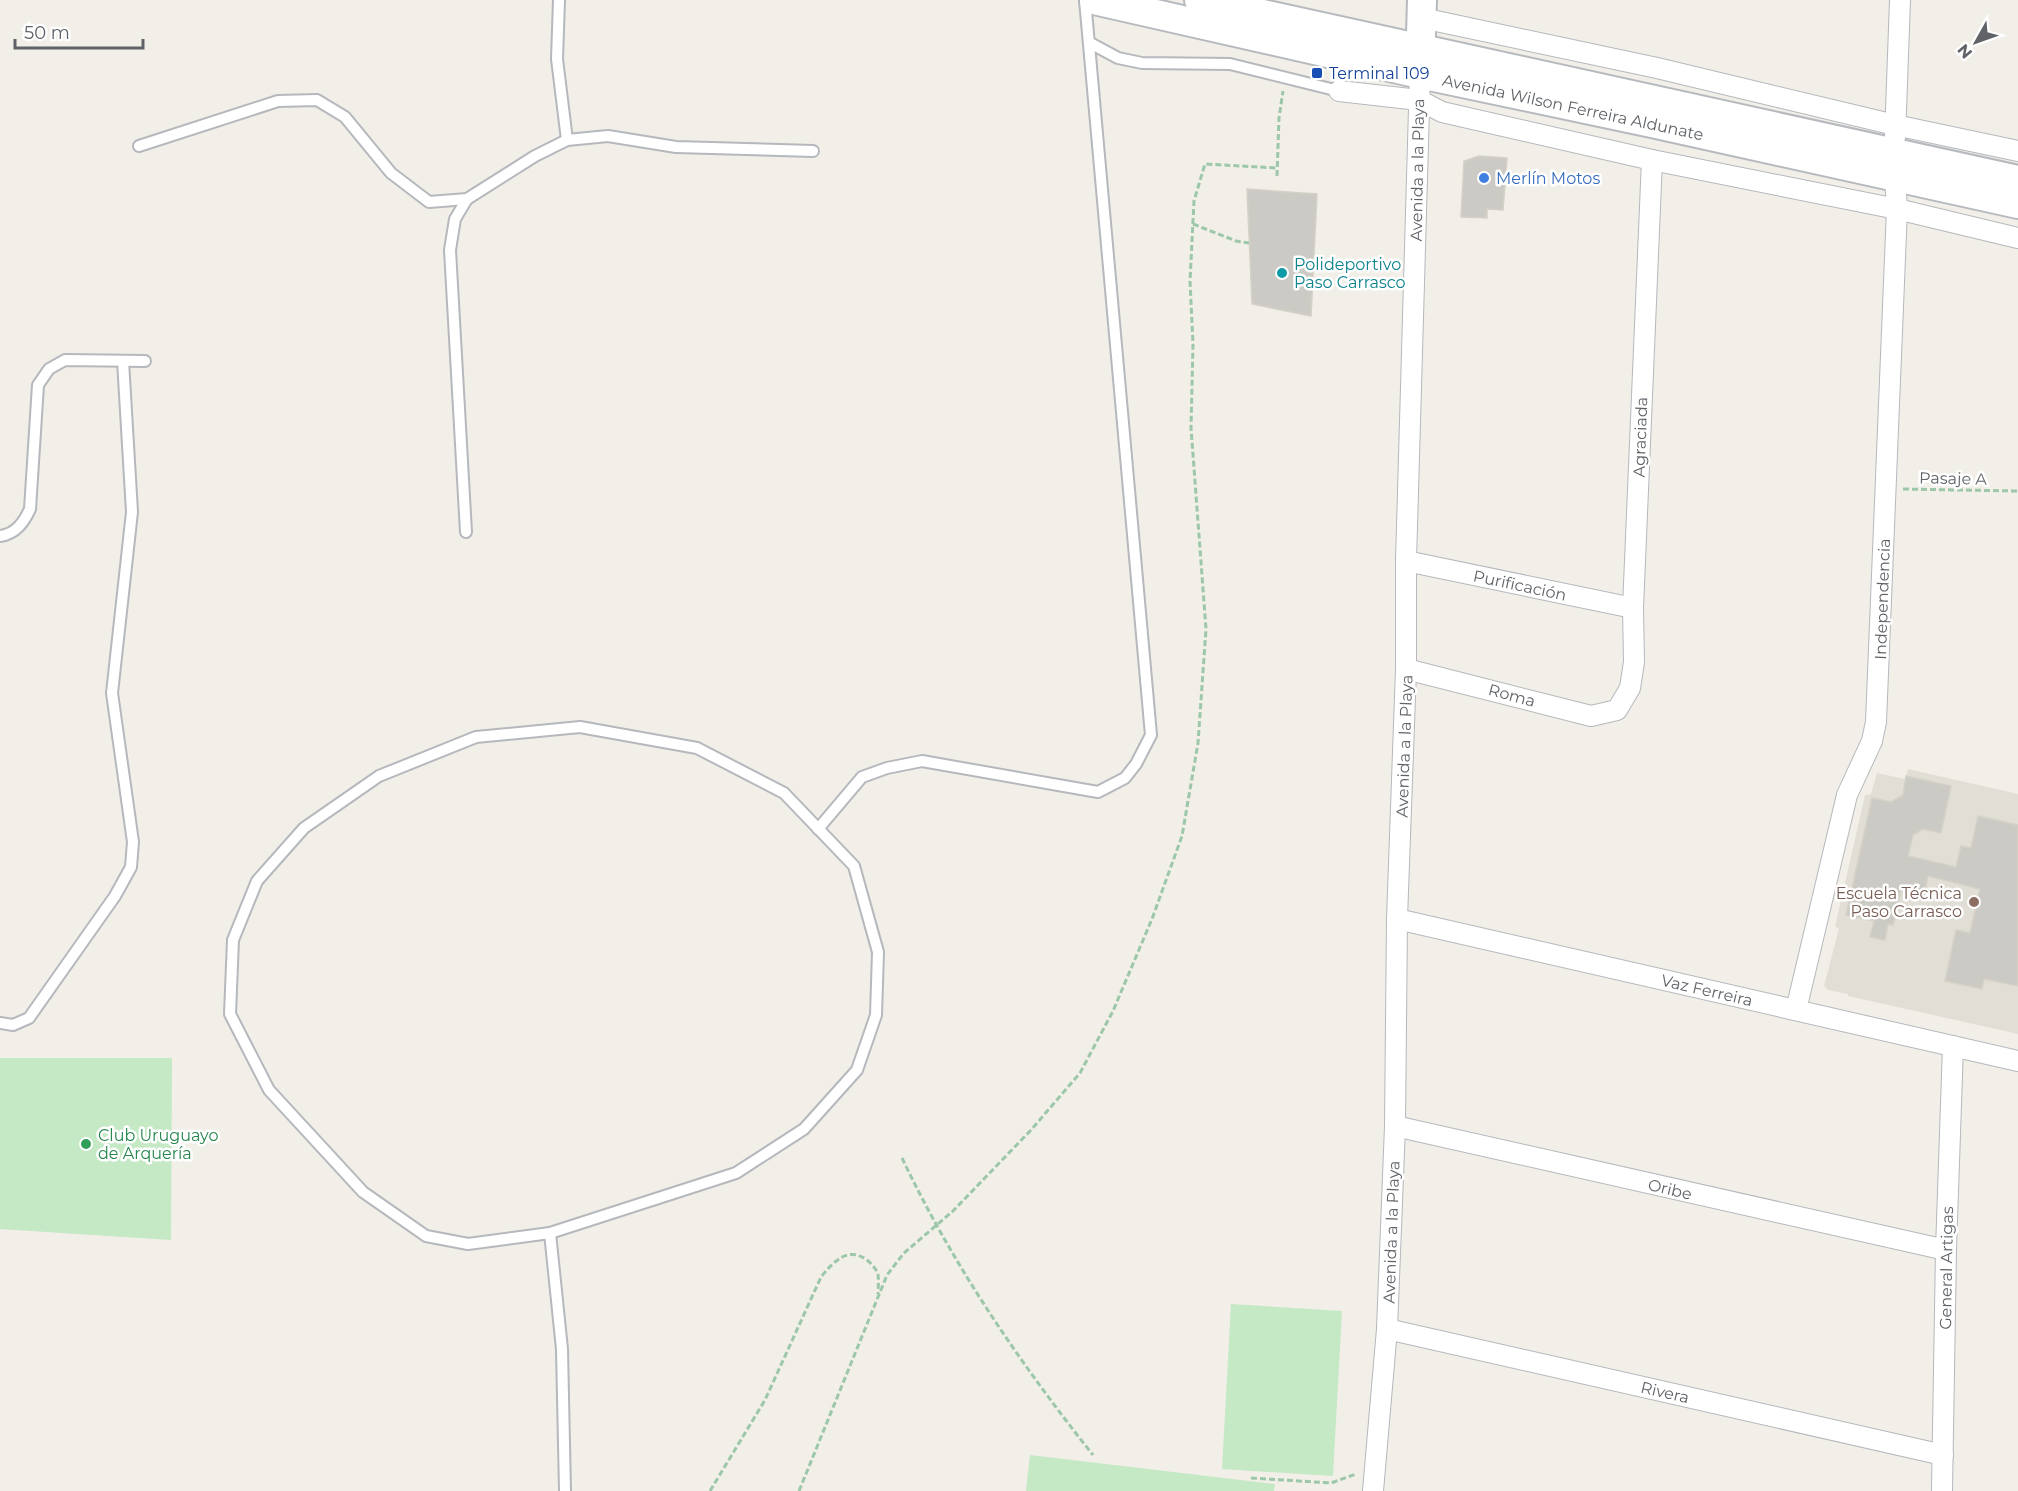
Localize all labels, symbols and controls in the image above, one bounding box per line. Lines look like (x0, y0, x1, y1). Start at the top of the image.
scale bar (15, 12, 142, 50)
north arrow (1946, 12, 2006, 72)
text: 50 m (24, 22, 70, 44)
text: N (1953, 40, 1976, 62)
place label: Terminal 109 (1329, 64, 1429, 83)
marker: Terminal 109 (1310, 66, 1324, 80)
street label: Avenida Wilson Ferreira Aldunate (1441, 70, 1705, 144)
street label: Avenida a la Playa (1407, 98, 1428, 242)
place label: Merlín Motos (1496, 169, 1600, 188)
marker: Merlín Motos (1477, 171, 1491, 185)
place label: Polideportivo Paso Carrasco (1294, 255, 1406, 292)
marker: Polideportivo Paso Carrasco (1275, 266, 1289, 280)
street label: Agraciada (1630, 396, 1651, 478)
street label: Pasaje A (1919, 468, 1987, 489)
street label: Independencia (1871, 538, 1894, 660)
street label: Purificación (1471, 566, 1568, 605)
street label: Avenida a la Playa (1393, 674, 1416, 818)
street label: Roma (1486, 680, 1538, 711)
place label: Escuela Técnica Paso Carrasco (1836, 884, 1962, 921)
marker: Escuela Técnica Paso Carrasco (1967, 895, 1981, 909)
street label: Vaz Ferreira (1659, 971, 1754, 1010)
place label: Club Uruguayo de Arquería (98, 1126, 219, 1163)
marker: Club Uruguayo de Arquería (79, 1137, 93, 1151)
street label: Avenida a la Playa (1380, 1160, 1403, 1304)
street label: Oribe (1646, 1175, 1694, 1204)
street label: General Artigas (1936, 1206, 1957, 1330)
street label: Rivera (1639, 1378, 1691, 1407)

